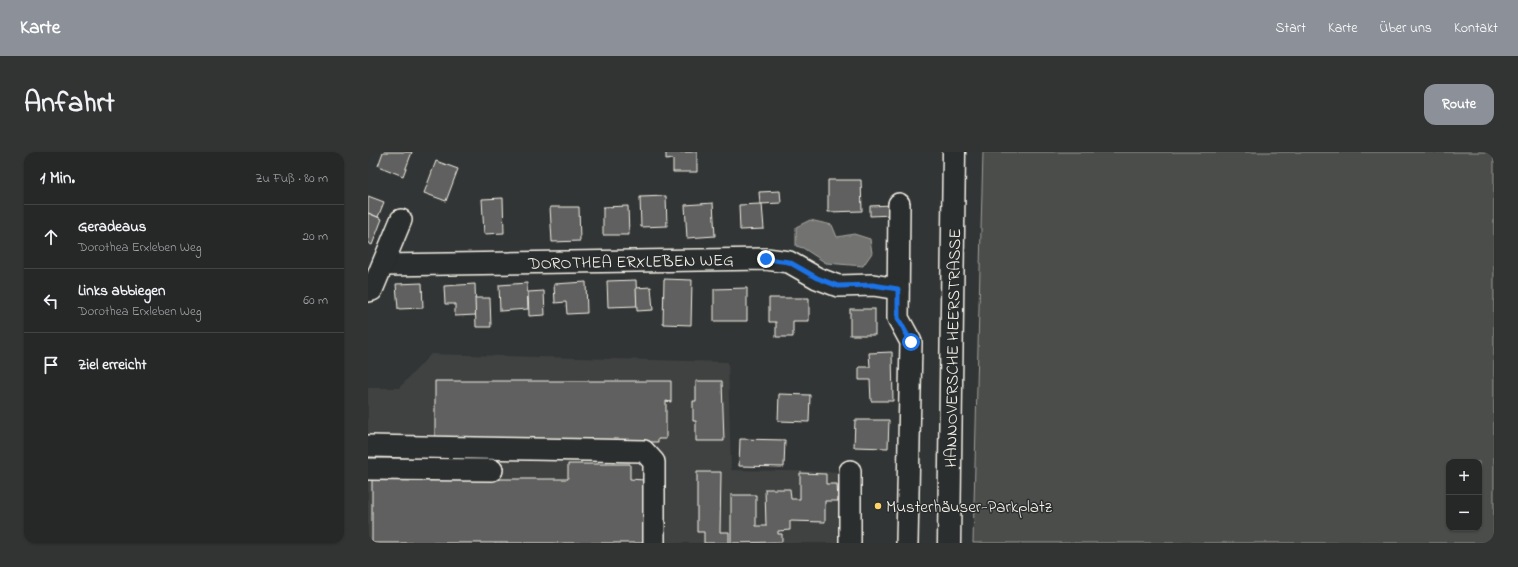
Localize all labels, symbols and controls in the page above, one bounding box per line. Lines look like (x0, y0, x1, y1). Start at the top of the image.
text: Karte (20, 15, 60, 42)
text: Start (1276, 18, 1306, 39)
text: Karte (1328, 18, 1358, 39)
text: Über uns (1380, 18, 1432, 39)
text: Kontakt (1454, 18, 1498, 39)
text: Anfahrt (24, 84, 115, 125)
button: Route (1424, 84, 1494, 125)
text: 1 Min. (40, 166, 75, 191)
text: Zu Fuß · 80 m (255, 169, 328, 188)
text: Geradeaus (78, 216, 146, 238)
icon: ahead (40, 226, 62, 248)
text: 20 m (303, 227, 328, 246)
street label: HANNOVERSCHE HEERSTRASSE (939, 228, 968, 468)
text: Dorothea Erxleben Weg (78, 238, 202, 257)
street label: DOROTHEA ERXLEBEN WEG (527, 248, 734, 277)
route end (757, 250, 775, 268)
text: Links abbiegen (78, 280, 165, 302)
icon: left (40, 290, 62, 312)
text: 60 m (303, 291, 328, 310)
text: Dorothea Erxleben Weg (78, 302, 202, 321)
route start (902, 333, 920, 351)
icon: arrive (40, 354, 62, 376)
text: Ziel erreicht (78, 354, 146, 376)
map controls (1446, 459, 1482, 531)
button: + (1446, 459, 1482, 495)
place label: Musterhäuser-Parkplatz (886, 495, 1053, 520)
button: − (1446, 495, 1482, 531)
marker: Musterhäuser-Parkplatz (873, 501, 883, 511)

